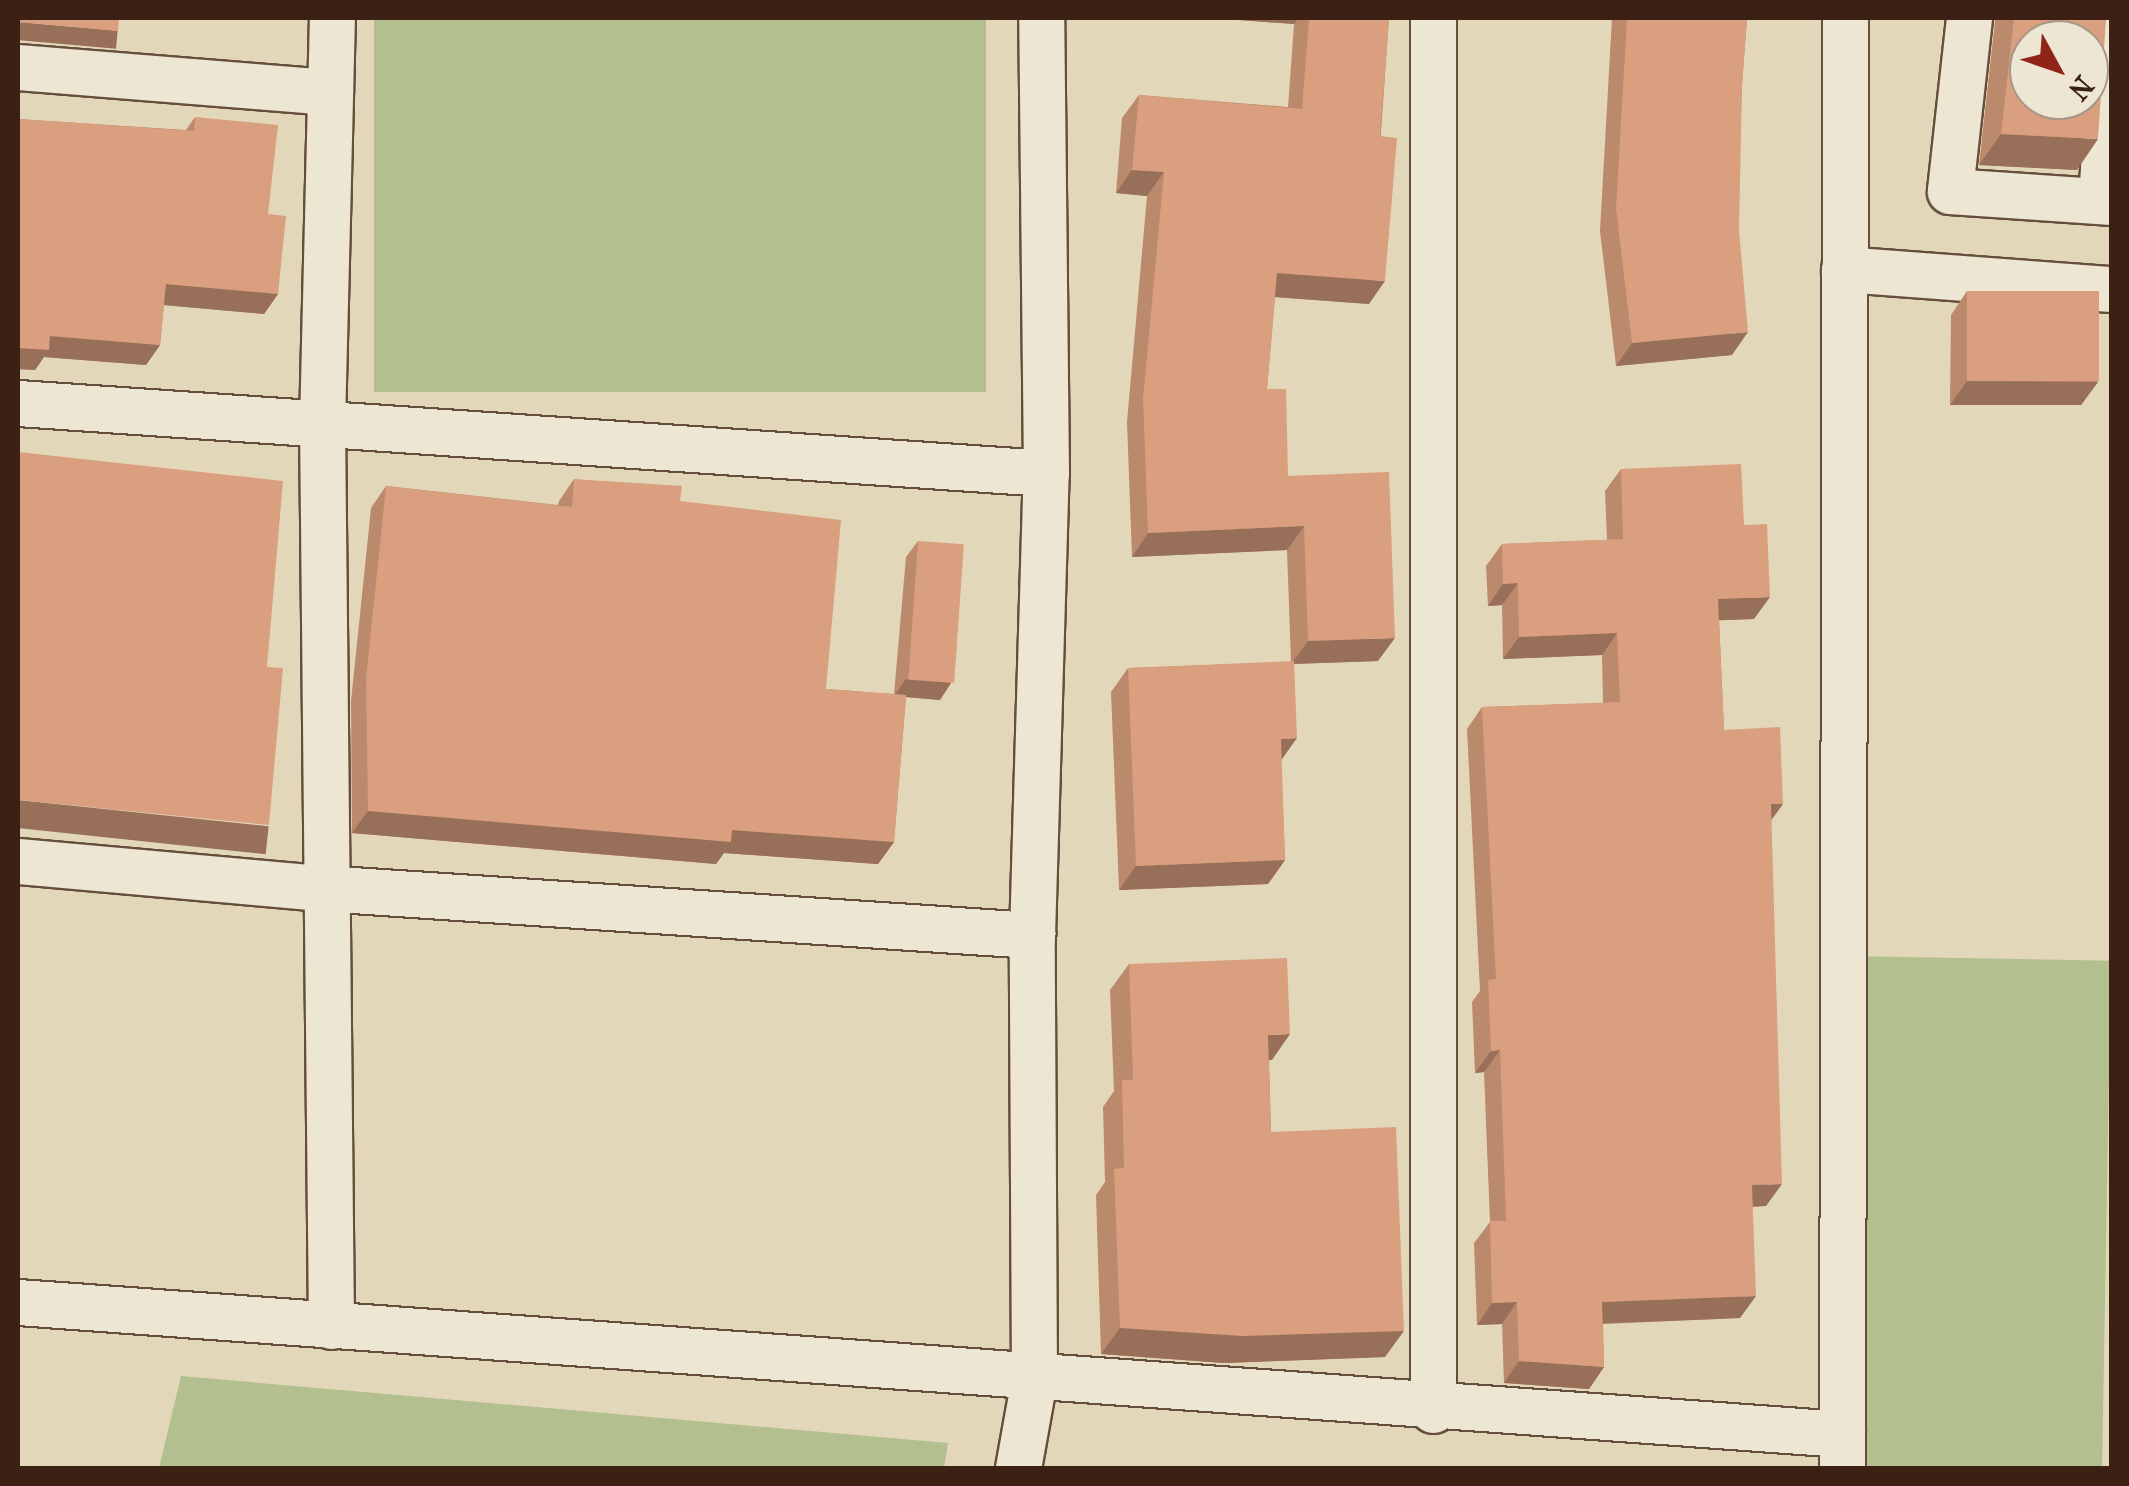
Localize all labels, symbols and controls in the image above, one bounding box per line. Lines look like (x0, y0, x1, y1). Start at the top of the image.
north arrow (2009, 20, 2109, 120)
text: N (2061, 70, 2100, 107)

